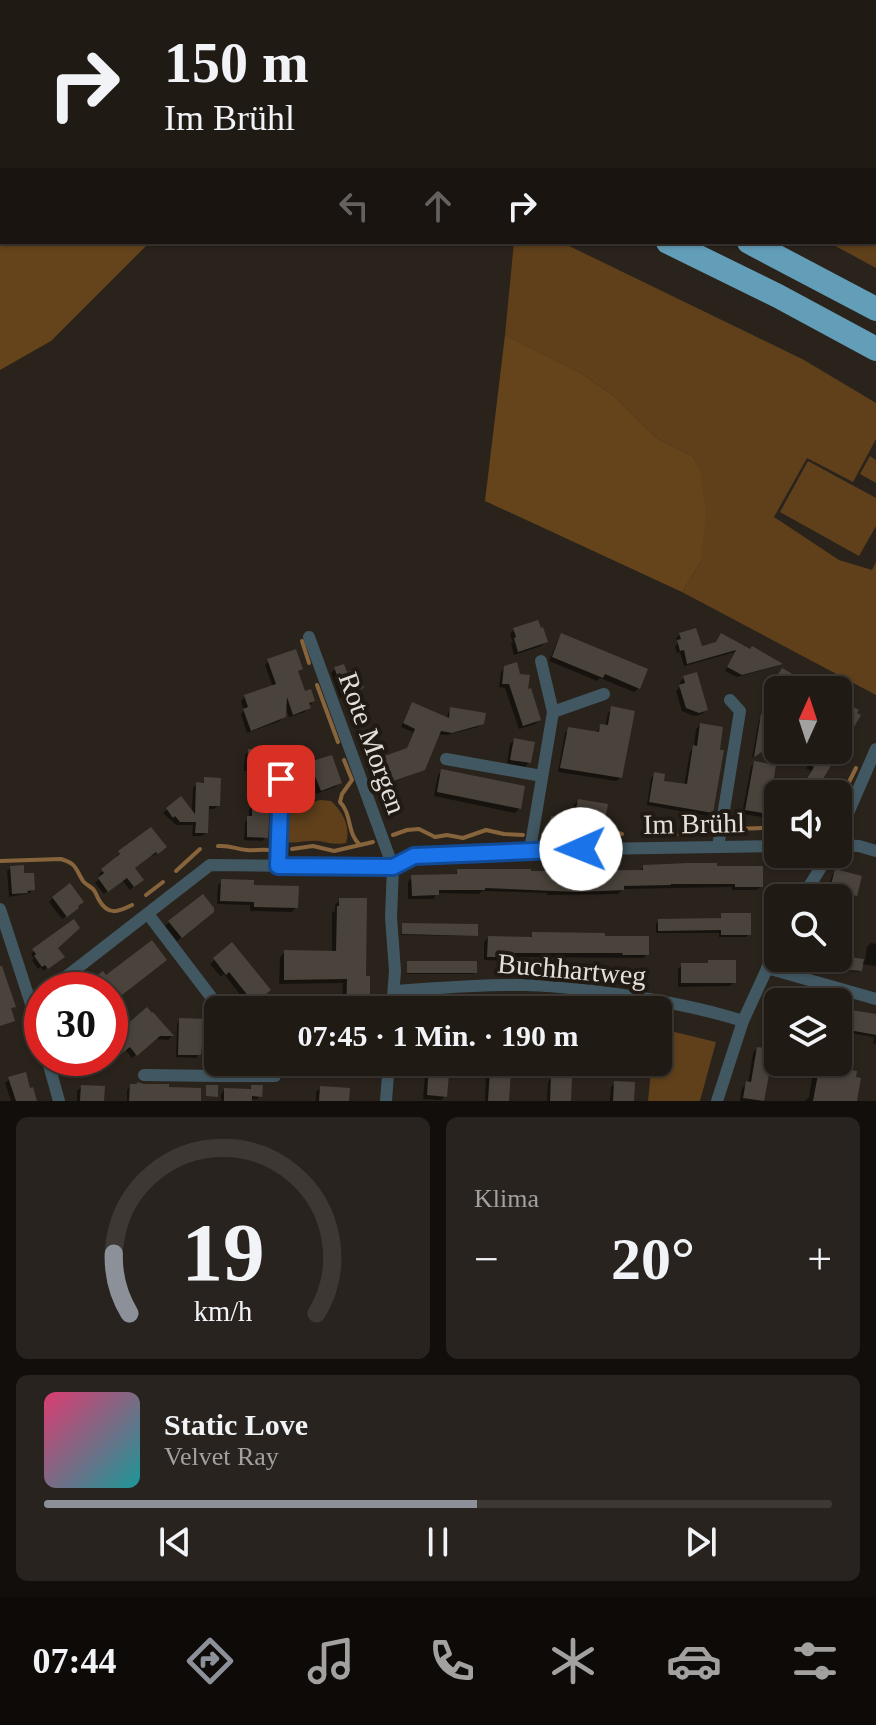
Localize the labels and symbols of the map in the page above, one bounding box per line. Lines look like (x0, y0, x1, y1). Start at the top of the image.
street label: Rote Morgen (333, 668, 412, 818)
north arrow (764, 676, 852, 764)
pin (247, 745, 315, 813)
position arrow (539, 807, 623, 891)
street label: Im Brühl (643, 807, 745, 840)
street label: Buchhartweg (496, 948, 648, 991)
speed limit sign: 30 (24, 972, 128, 1076)

